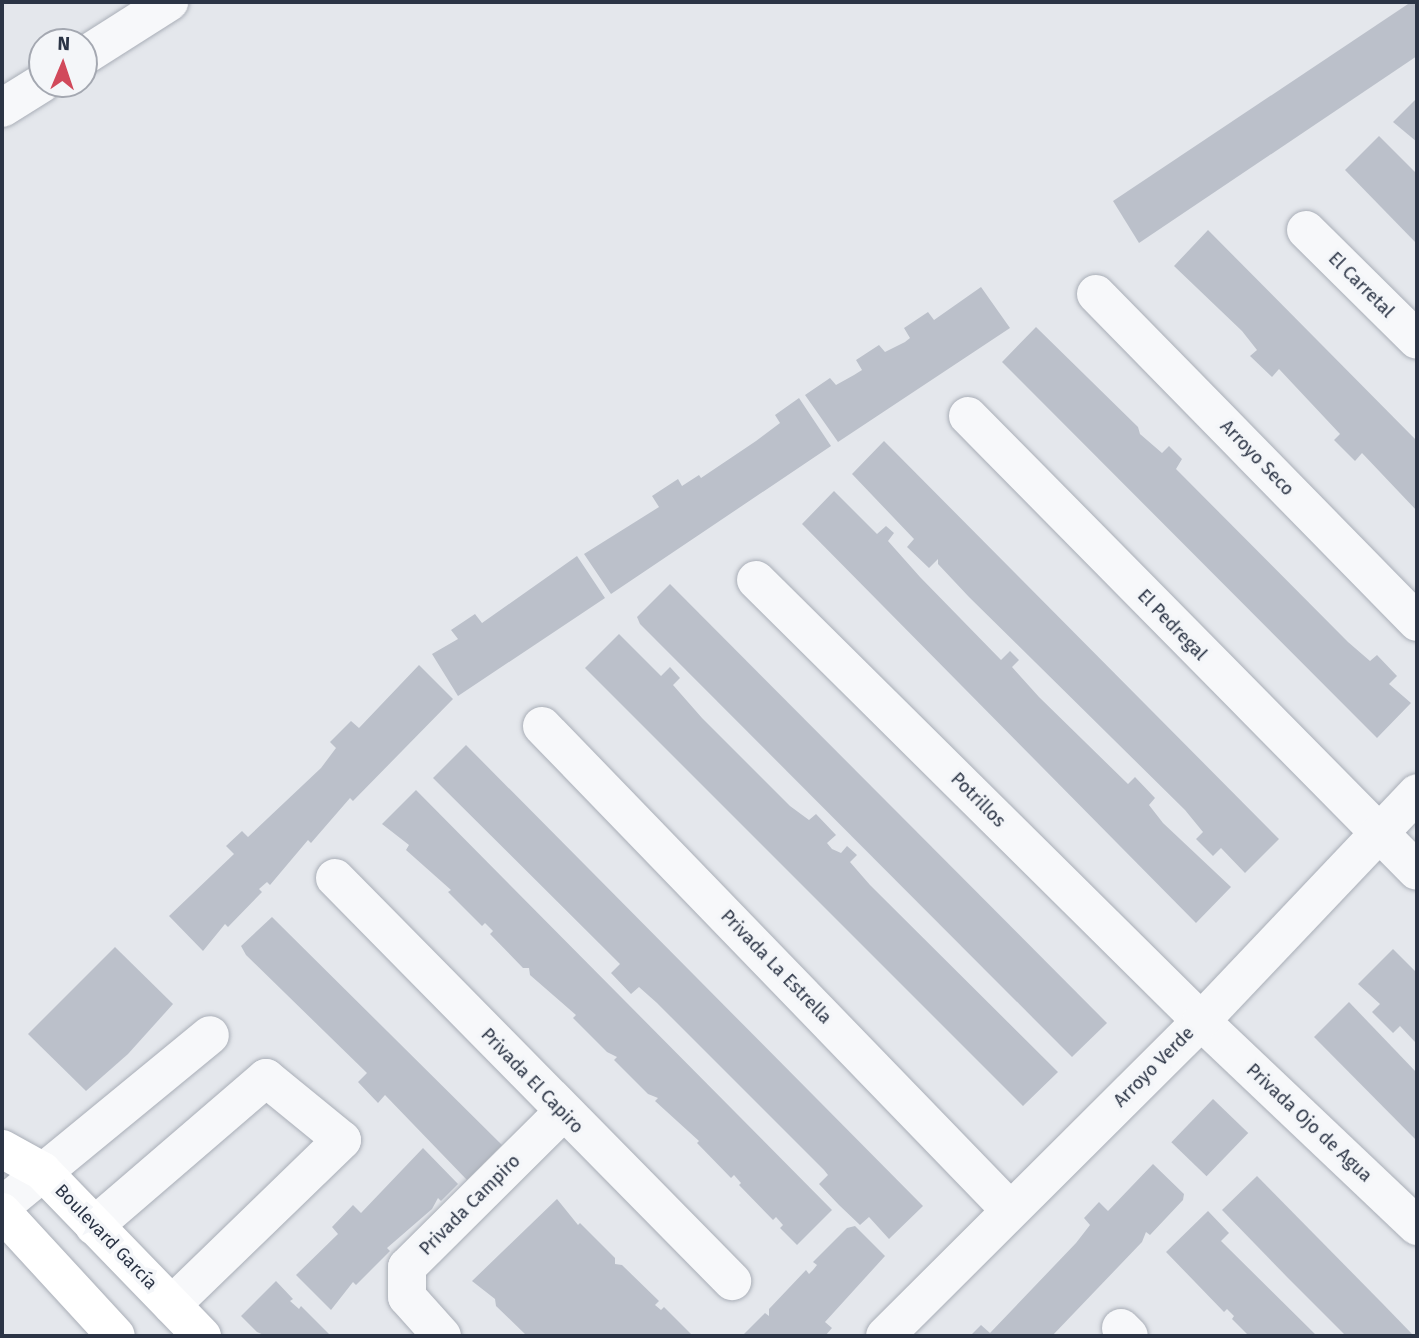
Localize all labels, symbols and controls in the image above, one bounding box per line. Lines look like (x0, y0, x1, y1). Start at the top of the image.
north arrow (28, 28, 98, 98)
text: N (57, 32, 70, 55)
street label: El Carretal (1324, 248, 1398, 322)
street label: Arroyo Seco (1216, 416, 1298, 500)
street label: El Pedregal (1133, 585, 1211, 665)
street label: Potrillos (946, 768, 1010, 832)
street label: Privada La Estrella (716, 906, 836, 1028)
street label: Arroyo Verde (1109, 1022, 1199, 1112)
street label: Privada El Capiro (476, 1024, 588, 1138)
street label: Privada Ojo de Agua (1242, 1059, 1376, 1187)
street label: Privada Campiro (415, 1150, 525, 1260)
street label: Boulevard García (50, 1180, 162, 1294)

